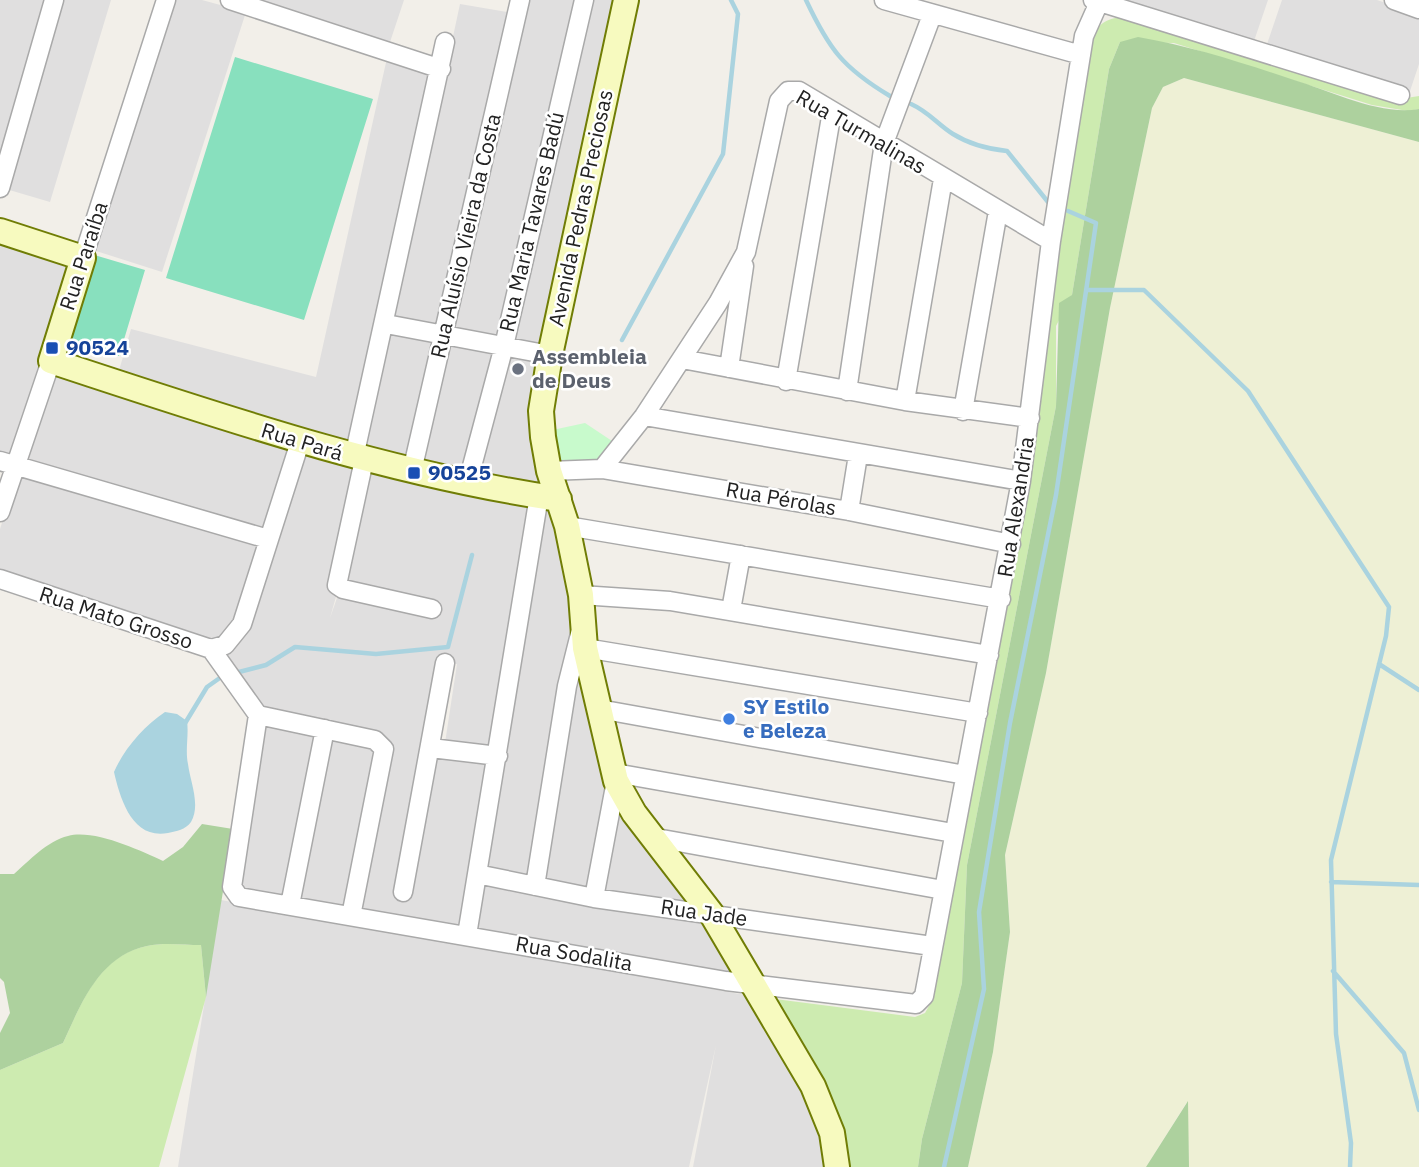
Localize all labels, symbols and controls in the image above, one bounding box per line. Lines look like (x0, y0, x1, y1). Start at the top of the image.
street label: Rua Turmalinas (791, 83, 932, 180)
street label: Avenida Pedras Preciosas (541, 87, 619, 329)
street label: Rua Maria Tavares Badú (492, 109, 570, 335)
street label: Rua Aluísio Vieira da Costa (423, 111, 507, 361)
street label: Rua Paraíba (52, 198, 114, 314)
place label: 90524 (66, 333, 129, 361)
marker: 90524 (44, 340, 60, 356)
place label: Assembleia de Deus (532, 342, 647, 394)
marker: Assembleia de Deus (510, 361, 526, 377)
street label: Rua Pará (258, 415, 347, 467)
street label: Rua Alexandria (990, 434, 1040, 579)
place label: 90525 (428, 458, 491, 486)
marker: 90525 (406, 465, 422, 481)
street label: Rua Pérolas (724, 475, 839, 522)
street label: Rua Mato Grosso (36, 579, 197, 655)
place label: SY Estilo e Beleza (743, 692, 829, 744)
marker: SY Estilo e Beleza (721, 711, 737, 727)
street label: Rua Jade (659, 892, 749, 932)
street label: Rua Sodalita (513, 929, 635, 977)

